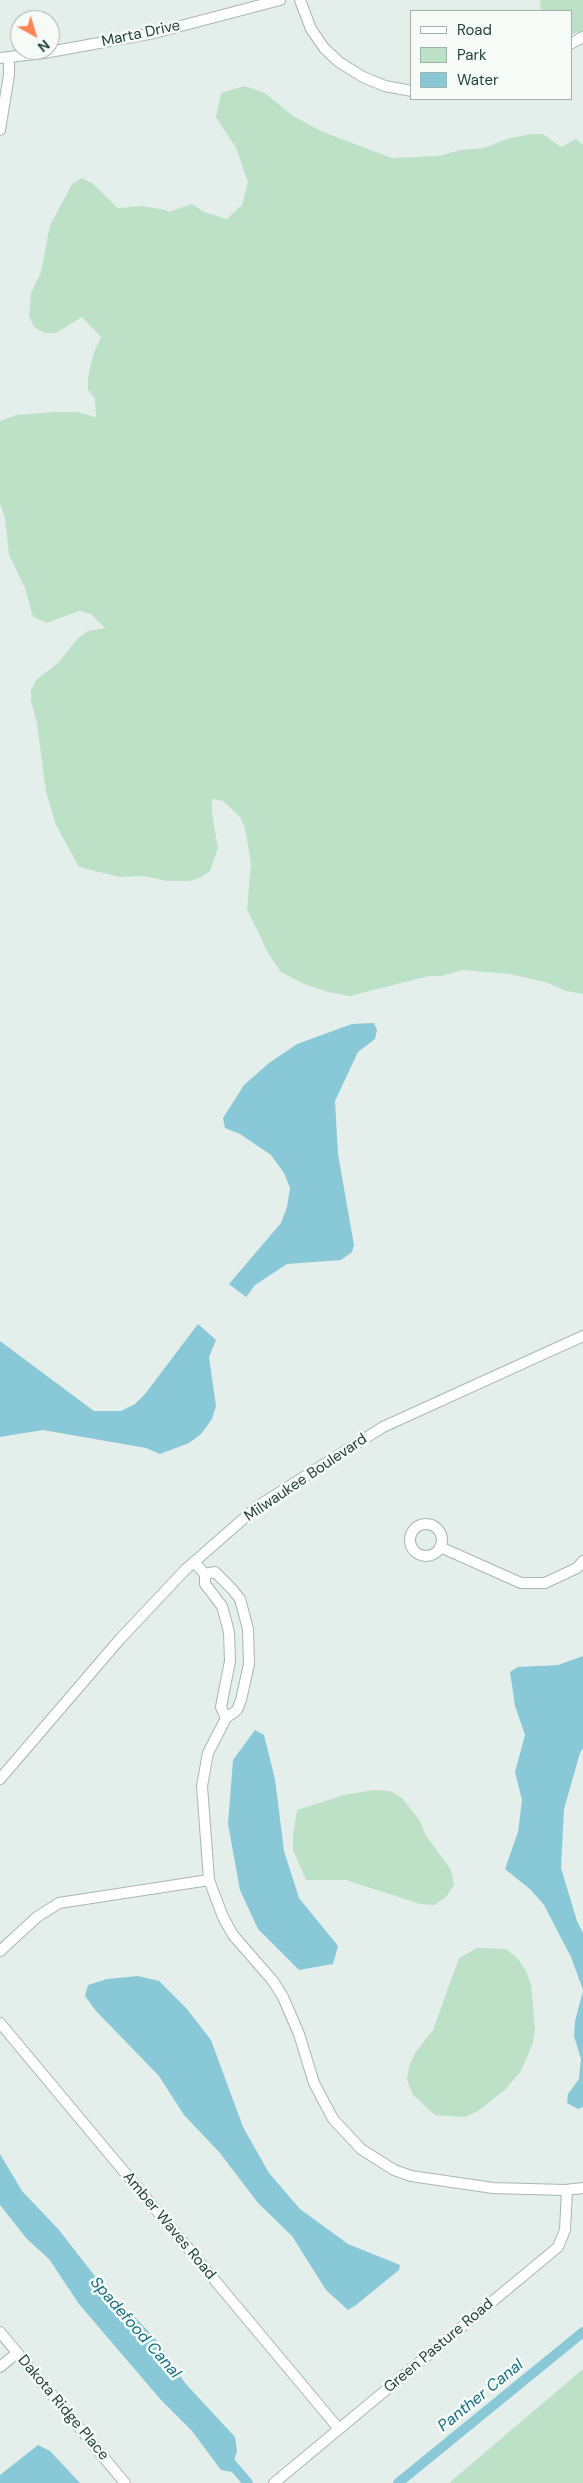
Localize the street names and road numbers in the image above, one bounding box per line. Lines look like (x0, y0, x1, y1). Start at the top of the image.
street label: Marta Drive (100, 17, 182, 51)
street label: Milwaukee Boulevard (241, 1430, 371, 1526)
street label: Amber Waves Road (119, 2169, 219, 2283)
street label: Green Pasture Road (381, 2295, 497, 2397)
street label: Dakota Ridge Place (14, 2352, 112, 2464)

